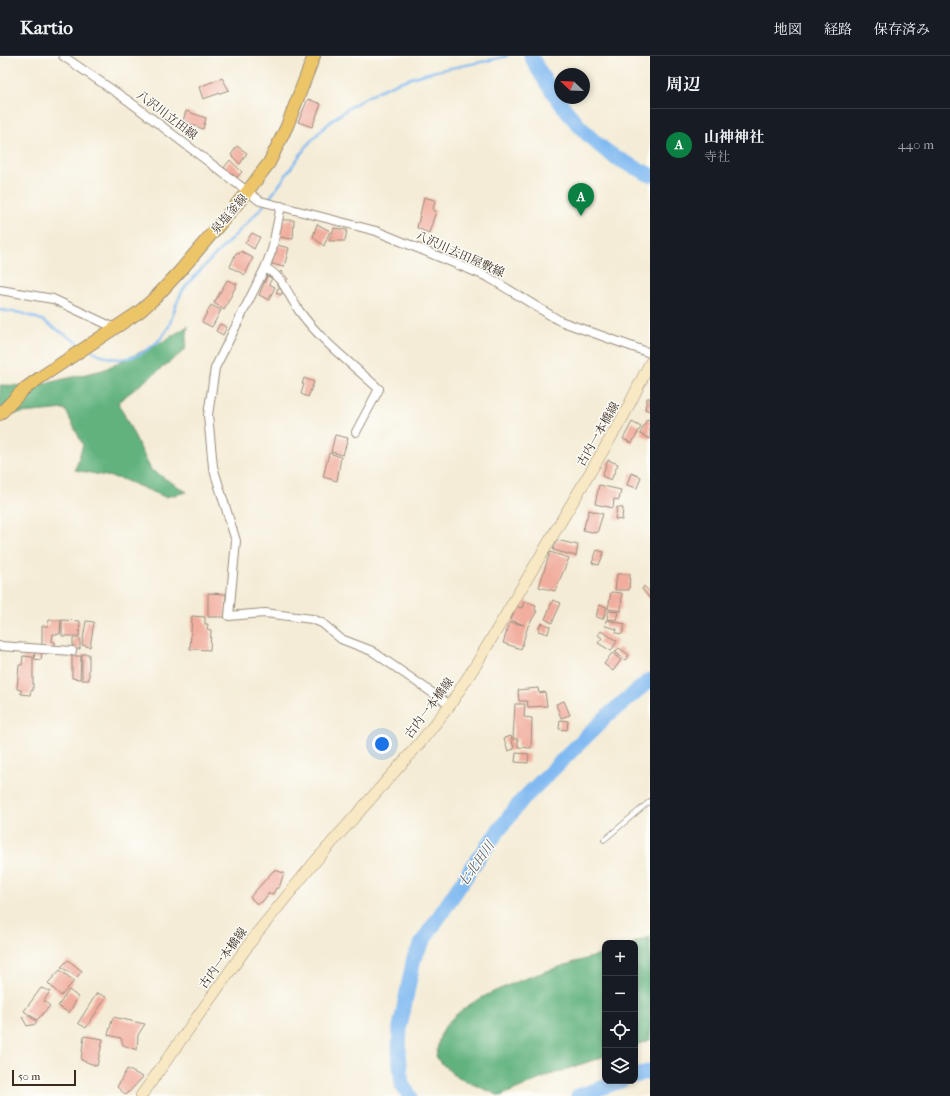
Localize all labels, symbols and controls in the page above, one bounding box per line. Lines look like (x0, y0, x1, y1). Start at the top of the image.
text: Kartio (20, 17, 73, 39)
text: 地図 (774, 21, 802, 38)
text: 経路 (824, 21, 852, 38)
text: 保存済み (874, 21, 930, 38)
north arrow (554, 68, 590, 104)
text: 周辺 (666, 74, 700, 94)
street label: 八沢川立田線 (134, 88, 200, 142)
text: 山神神社 (704, 128, 764, 146)
text: A (675, 137, 683, 152)
text: 440 m (898, 137, 934, 152)
text: 寺社 (704, 149, 730, 164)
pin: A (568, 183, 594, 216)
street label: 泉塩釜線 (208, 191, 250, 237)
street label: 八沢川去田屋敷線 (413, 228, 507, 280)
street label: 古内一本橋線 (574, 399, 622, 469)
street label: 古内一本橋線 (402, 675, 456, 741)
your location (372, 734, 392, 754)
water label: 七北田川 (455, 837, 498, 890)
street label: 古内一本橋線 (196, 925, 250, 991)
map controls (602, 940, 638, 1084)
button: + (602, 940, 638, 976)
button: − (602, 976, 638, 1012)
button: locate (602, 1012, 638, 1048)
button: layers (602, 1048, 638, 1084)
scale bar (12, 1068, 76, 1087)
text: 50 m (18, 1070, 40, 1083)

